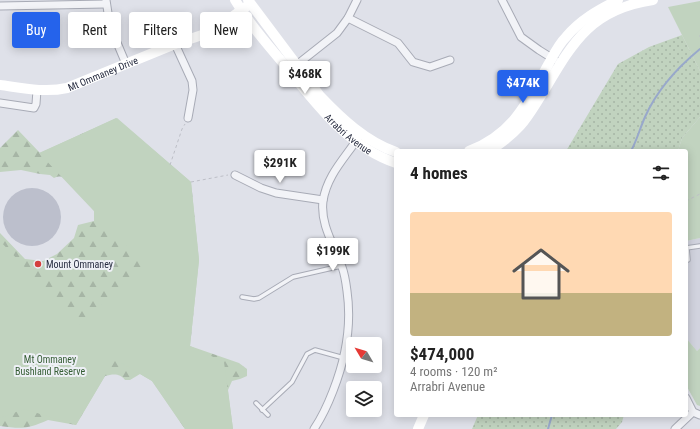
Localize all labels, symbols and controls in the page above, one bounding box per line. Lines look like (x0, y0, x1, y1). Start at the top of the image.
chip: Buy (12, 12, 60, 48)
chip: Rent (68, 12, 121, 48)
chip: Filters (129, 12, 192, 48)
chip: New (200, 12, 252, 48)
street label: Mt Ommaney Drive (66, 55, 140, 93)
pin: $468K (277, 61, 333, 95)
text: $468K (288, 66, 322, 81)
pin: $474K (495, 70, 551, 104)
text: $474K (506, 75, 540, 90)
street label: Arrabri Avenue (322, 111, 374, 157)
pin: $291K (252, 150, 308, 184)
text: $291K (263, 155, 297, 170)
icon: filters (650, 162, 672, 184)
text: 4 homes (410, 163, 468, 183)
pin: $199K (305, 238, 361, 272)
icon: home (505, 238, 577, 310)
text: $199K (316, 243, 350, 258)
marker: Mount Ommaney (33, 259, 43, 269)
place label: Mount Ommaney (46, 259, 113, 270)
north arrow (346, 337, 382, 373)
map controls (346, 337, 382, 417)
text: $474,000 (410, 344, 474, 364)
park label: Mt Ommaney Bushland Reserve (15, 354, 85, 377)
text: 4 rooms · 120 m² (410, 364, 497, 379)
text: Arrabri Avenue (410, 379, 485, 394)
button: layers (346, 381, 382, 417)

